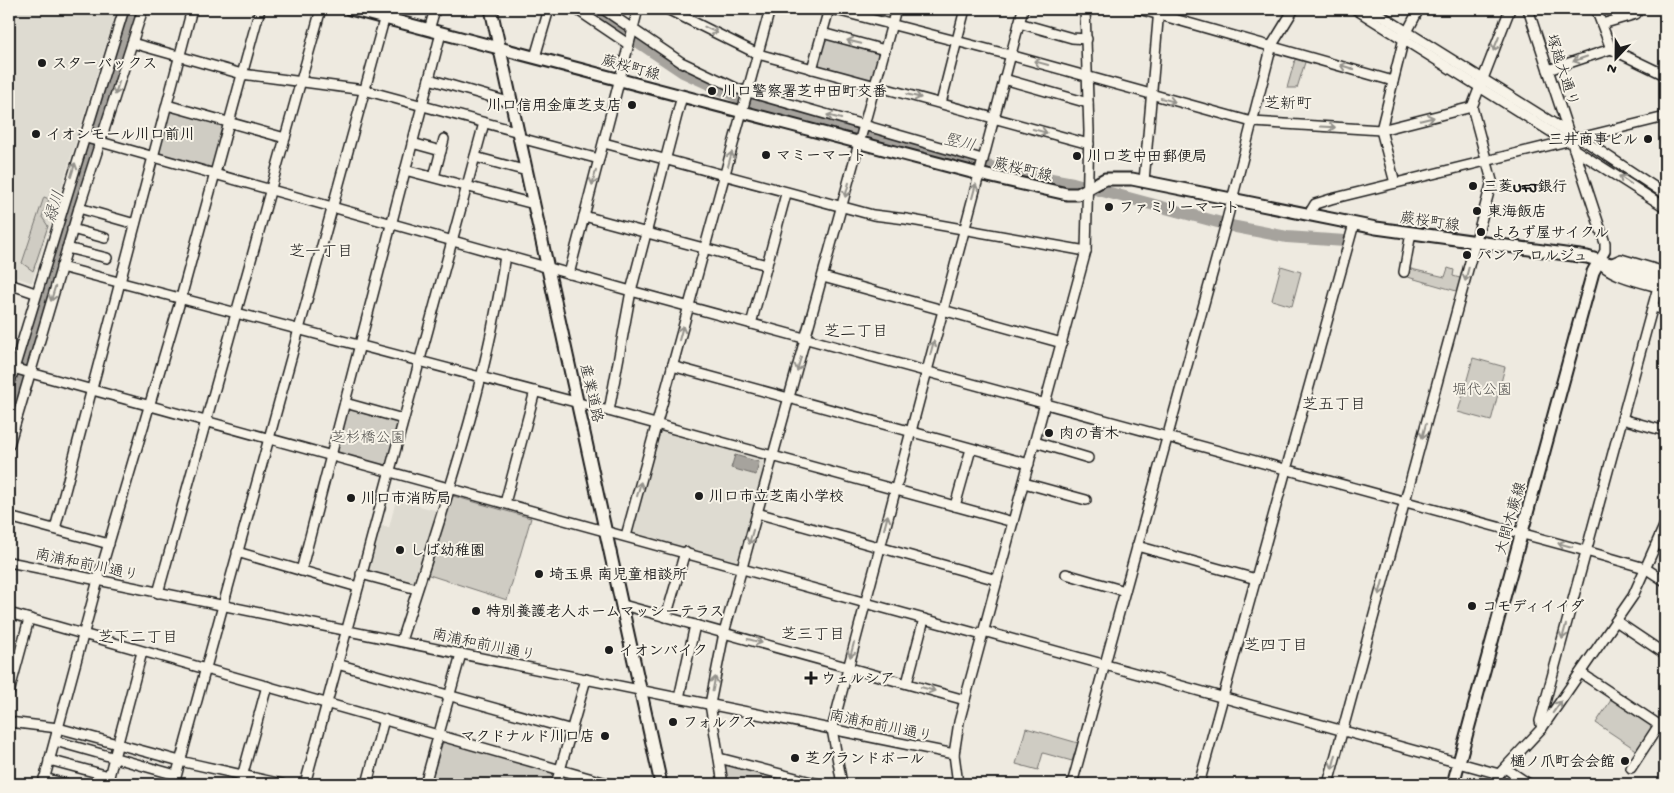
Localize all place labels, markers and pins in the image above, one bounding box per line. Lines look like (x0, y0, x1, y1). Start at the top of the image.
place label: スターバックス (52, 56, 157, 74)
marker: スターバックス (36, 57, 48, 69)
place label: 川口警察署芝中田町交番 (722, 83, 887, 102)
marker: 川口警察署芝中田町交番 (706, 85, 718, 97)
place label: 川口信用金庫芝支店 (487, 97, 622, 116)
marker: 川口信用金庫芝支店 (626, 99, 638, 111)
place label: イオンモール川口前川 (46, 126, 195, 145)
marker: イオンモール川口前川 (30, 128, 42, 140)
place label: 三井商事ビル (1548, 131, 1638, 150)
marker: 三井商事ビル (1642, 133, 1654, 145)
place label: マミーマート (776, 148, 867, 166)
place label: 川口芝中田郵便局 (1087, 148, 1207, 167)
marker: マミーマート (760, 149, 772, 161)
marker: 川口芝中田郵便局 (1071, 150, 1083, 162)
place label: 三菱UFJ銀行 (1483, 178, 1567, 197)
marker: 三菱UFJ銀行 (1467, 180, 1479, 192)
place label: ファミリーマート (1119, 200, 1240, 218)
marker: ファミリーマート (1103, 201, 1115, 213)
place label: 東海飯店 (1487, 203, 1547, 222)
marker: 東海飯店 (1471, 205, 1483, 217)
place label: よろず屋サイクル (1491, 224, 1609, 243)
marker: よろず屋サイクル (1475, 226, 1487, 238)
place label: パン ア ロルジュ (1477, 248, 1588, 266)
marker: パン ア ロルジュ (1461, 249, 1473, 261)
place label: 肉の青木 (1059, 425, 1119, 444)
marker: 肉の青木 (1043, 427, 1055, 439)
place label: 川口市立芝南小学校 (709, 488, 844, 507)
place label: 川口市消防局 (361, 490, 451, 509)
marker: 川口市立芝南小学校 (693, 490, 705, 502)
marker: 川口市消防局 (345, 492, 357, 504)
place label: しば幼稚園 (410, 542, 485, 561)
marker: しば幼稚園 (394, 544, 406, 556)
place label: 埼玉県 南児童相談所 (549, 566, 688, 585)
marker: 埼玉県 南児童相談所 (533, 568, 545, 580)
place label: コモディイイダ (1482, 598, 1585, 617)
marker: コモディイイダ (1466, 600, 1478, 612)
place label: 特別養護老人ホームマッシーテラス (486, 603, 724, 622)
marker: 特別養護老人ホームマッシーテラス (470, 605, 482, 617)
place label: イオンバイク (619, 643, 708, 661)
marker: イオンバイク (603, 644, 615, 656)
place label: ウェルシア (821, 671, 895, 689)
marker: ウェルシア (805, 672, 817, 684)
place label: フォルクス (683, 715, 757, 733)
marker: フォルクス (667, 716, 679, 728)
place label: マクドナルド川口店 (461, 728, 595, 747)
marker: マクドナルド川口店 (599, 730, 611, 742)
place label: 芝グランドボール (805, 750, 924, 769)
marker: 芝グランドボール (789, 752, 801, 764)
place label: 樋ノ爪町会会館 (1510, 753, 1615, 772)
marker: 樋ノ爪町会会館 (1619, 755, 1631, 767)

